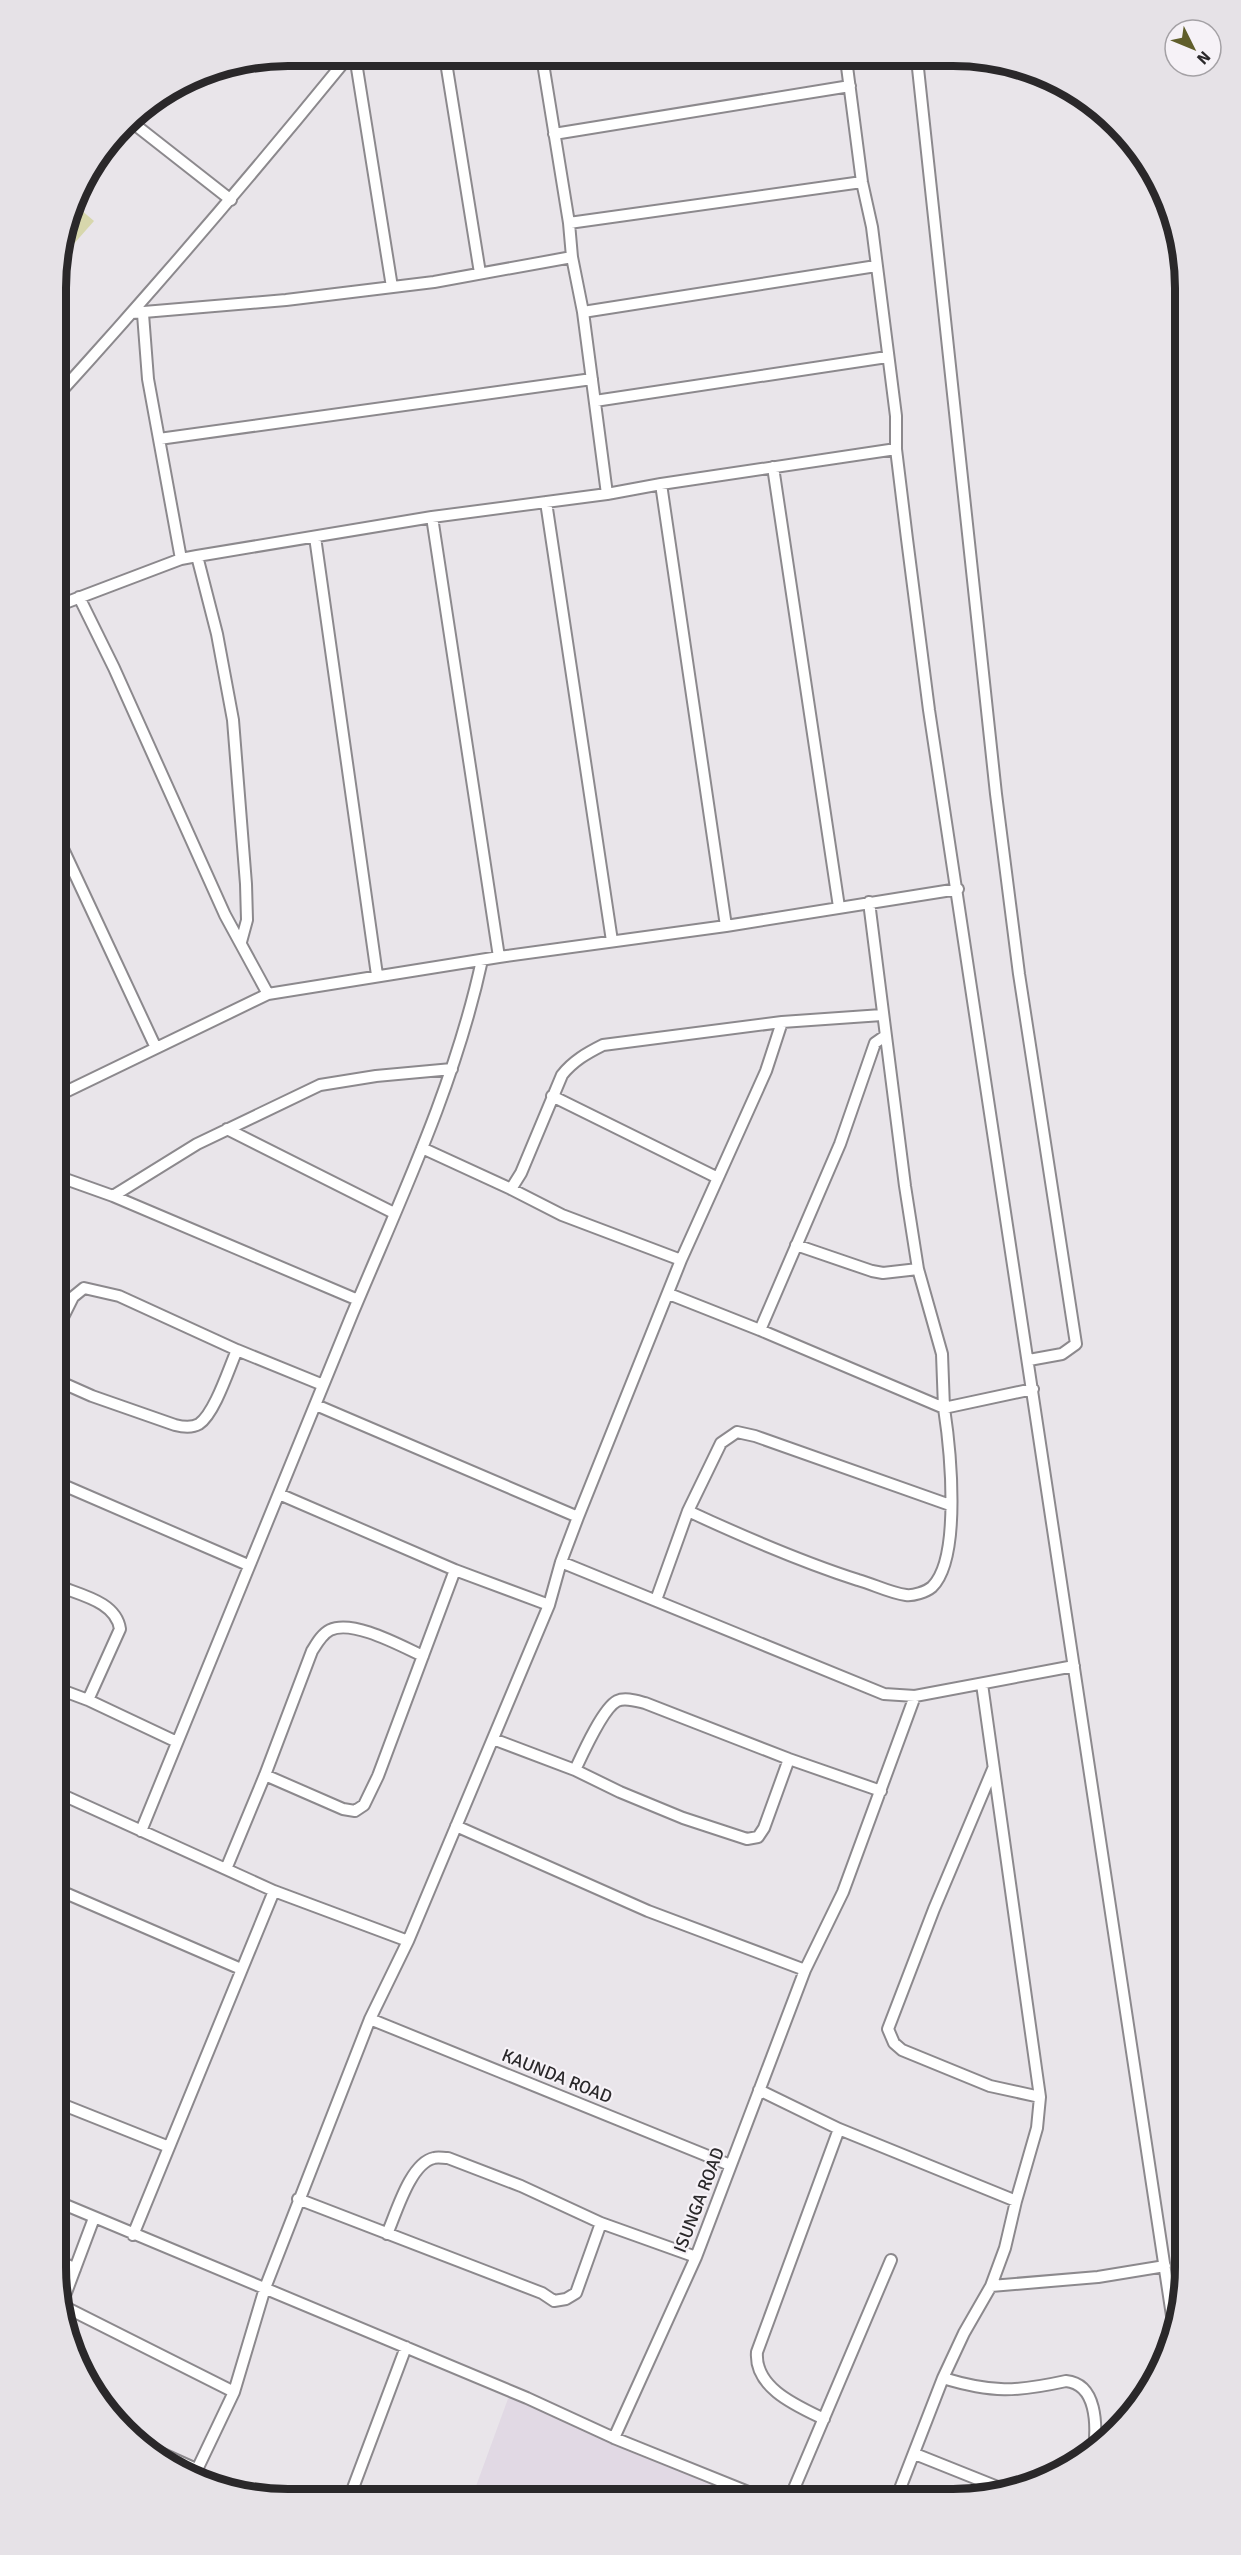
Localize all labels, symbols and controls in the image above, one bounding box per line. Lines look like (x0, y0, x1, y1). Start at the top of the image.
north arrow (1163, 18, 1223, 78)
text: N (1192, 47, 1214, 68)
street label: KAUNDA ROAD (499, 2044, 615, 2108)
street label: ISUNGA ROAD (669, 2144, 729, 2256)

